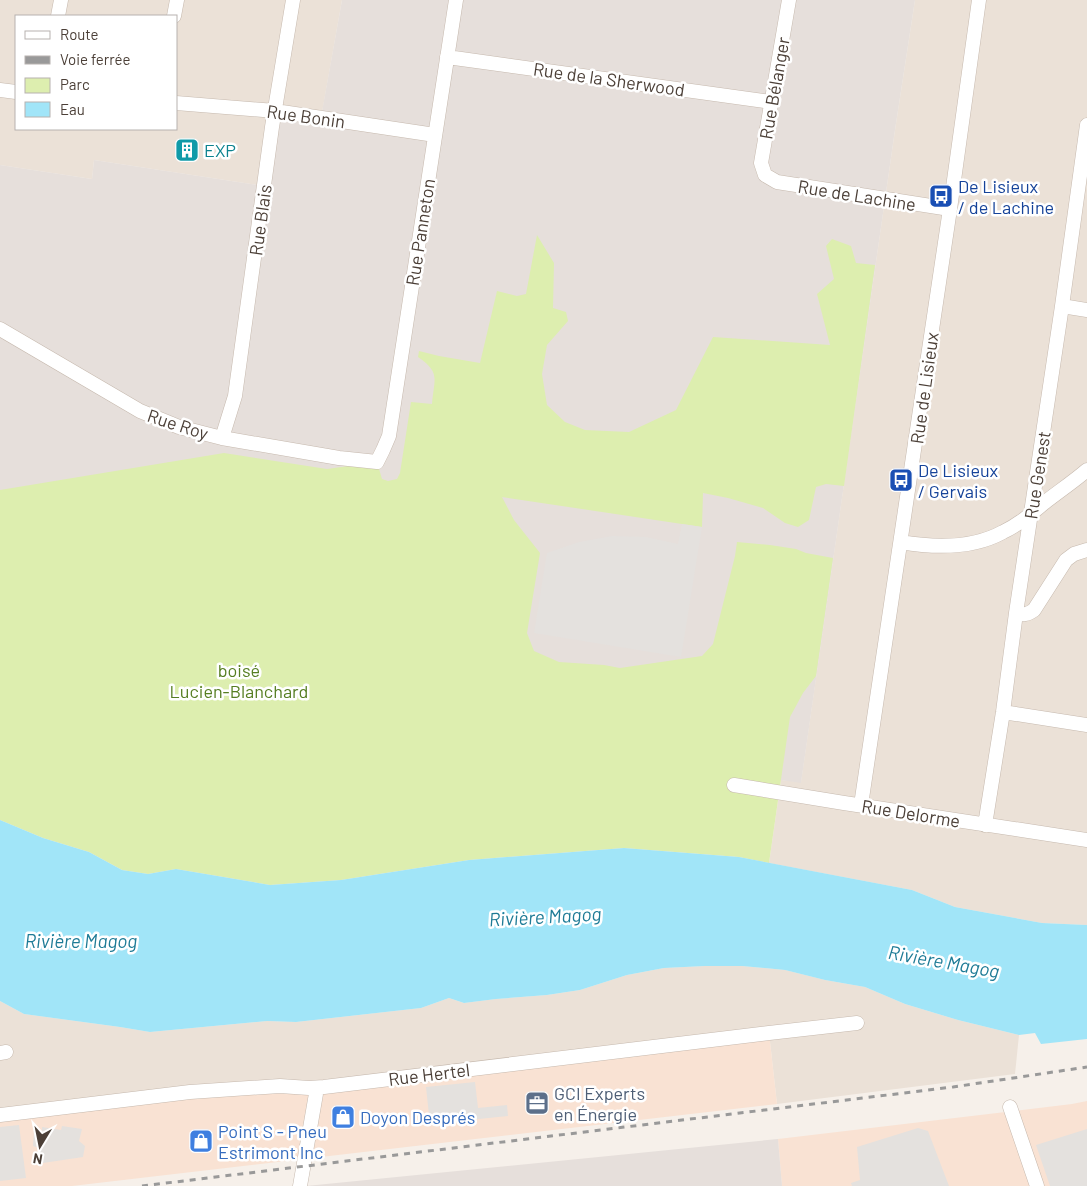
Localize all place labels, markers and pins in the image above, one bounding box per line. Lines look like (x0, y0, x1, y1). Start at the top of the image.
building icon: EXP (174, 137, 200, 163)
place label: EXP (204, 139, 236, 161)
place label: De Lisieux / de Lachine (958, 175, 1054, 218)
bus stop icon: De Lisieux / de Lachine (928, 183, 954, 209)
place label: De Lisieux / Gervais (918, 459, 999, 502)
bus stop icon: De Lisieux / Gervais (888, 467, 914, 493)
place label: GCI Experts en Énergie (554, 1082, 645, 1125)
office icon: GCI Experts en Énergie (524, 1090, 550, 1116)
shop icon: Doyon Després (330, 1104, 356, 1130)
place label: Doyon Després (360, 1106, 475, 1128)
place label: Point S - Pneu Estrimont Inc (218, 1120, 327, 1163)
shop icon: Point S - Pneu Estrimont Inc (188, 1128, 214, 1154)

